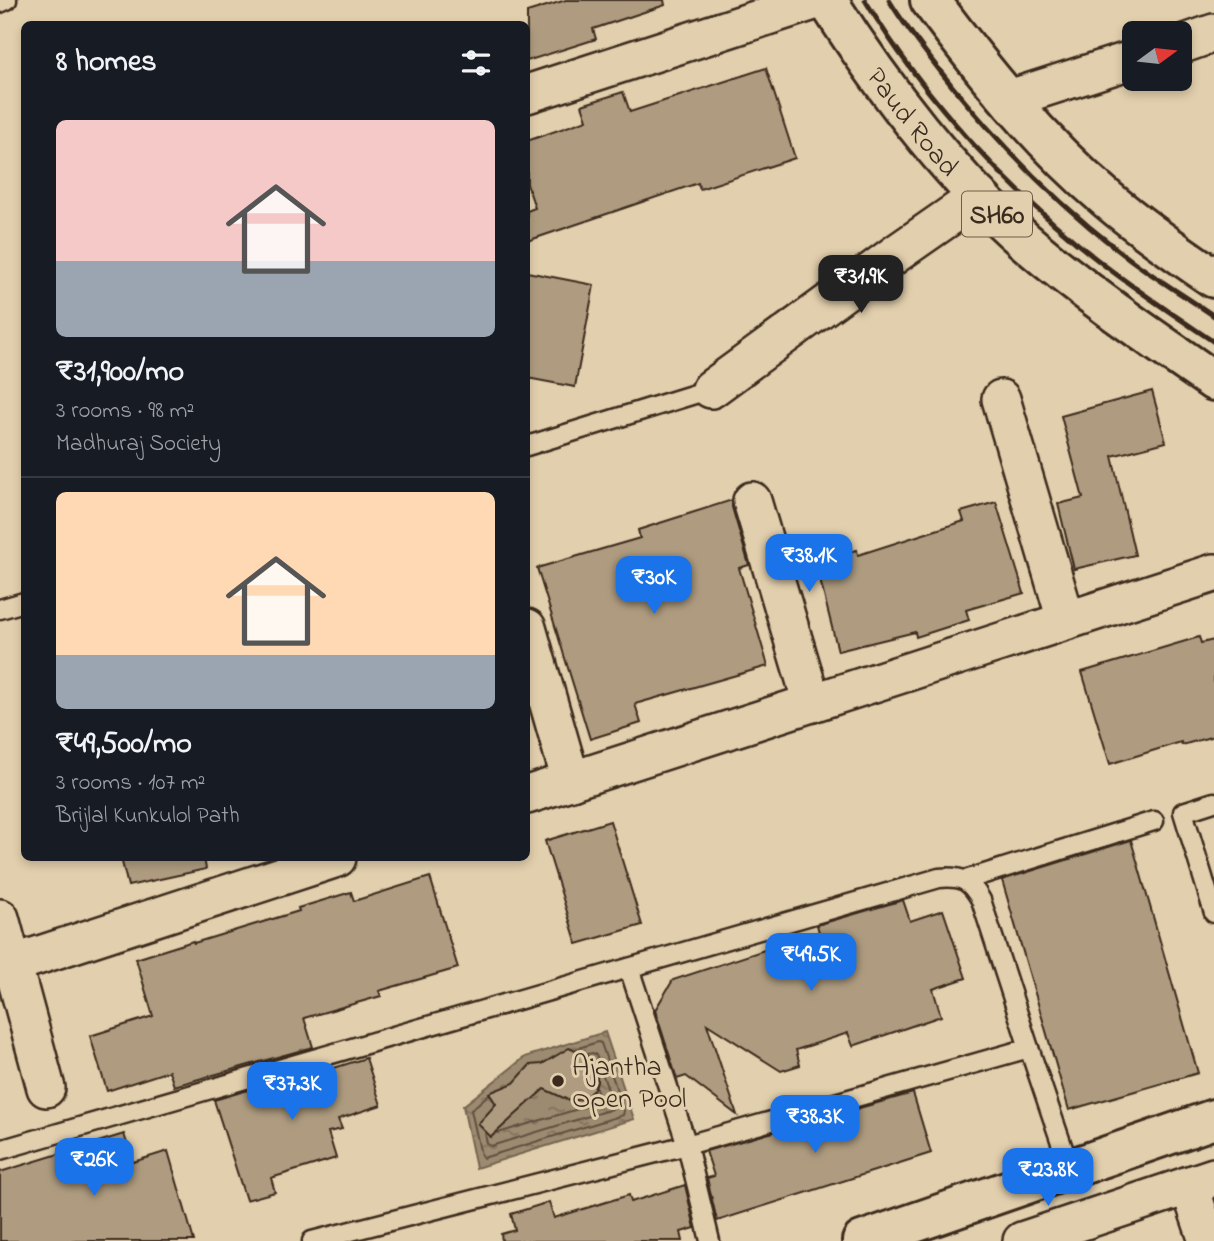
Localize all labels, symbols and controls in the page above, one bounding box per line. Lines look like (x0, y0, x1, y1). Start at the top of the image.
north arrow (1122, 21, 1192, 91)
map controls (1122, 21, 1192, 91)
text: 8 homes (56, 41, 157, 85)
icon: filters (457, 44, 495, 82)
street label: Paud Road (855, 60, 967, 187)
icon: home (213, 166, 339, 292)
road number: SH60 (962, 192, 1032, 236)
pin: ₹31.9K (804, 256, 918, 315)
text: ₹31.9K (834, 261, 888, 294)
text: ₹31,900/mo (56, 351, 184, 395)
text: 3 rooms · 98 m² (56, 395, 194, 428)
text: Madhuraj Society (56, 428, 221, 461)
pin: ₹38.1K (752, 534, 866, 594)
icon: home (213, 538, 339, 664)
text: ₹38.1K (781, 540, 837, 573)
pin: ₹30K (613, 556, 695, 616)
text: ₹30K (632, 562, 676, 595)
text: ₹49,500/mo (56, 723, 192, 767)
text: 3 rooms · 107 m² (56, 767, 205, 800)
text: Brijlal Kunkulol Path (56, 800, 240, 833)
pin: ₹49.5K (754, 934, 868, 993)
text: ₹49.5K (781, 939, 841, 972)
place label: Ajantha Open Pool (572, 1048, 687, 1121)
pin: ₹37.3K (235, 1062, 349, 1122)
text: ₹37.3K (263, 1068, 321, 1101)
marker: Ajantha Open Pool (550, 1073, 566, 1089)
pin: ₹38.3K (758, 1096, 872, 1155)
text: ₹38.3K (786, 1101, 844, 1134)
pin: ₹26K (53, 1138, 135, 1198)
text: ₹26K (71, 1144, 117, 1177)
pin: ₹23.8K (991, 1148, 1105, 1208)
text: ₹23.8K (1018, 1154, 1078, 1187)

